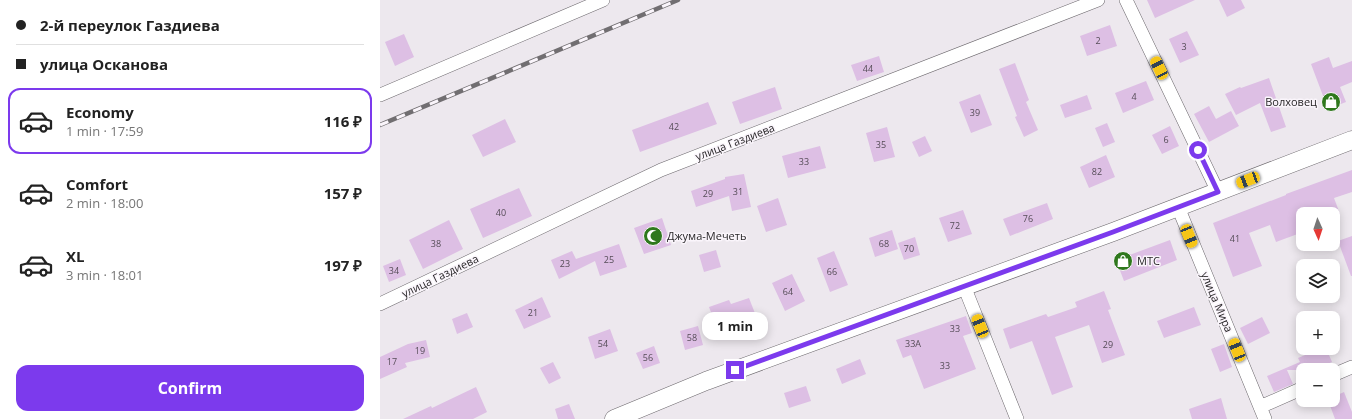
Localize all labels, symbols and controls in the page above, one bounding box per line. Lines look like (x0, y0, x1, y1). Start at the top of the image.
text: 2-й переулок Газдиева (40, 15, 220, 35)
house number: 2 (1095, 34, 1101, 47)
house number: 3 (1181, 40, 1187, 53)
text: улица Осканова (40, 54, 168, 74)
car (1148, 55, 1170, 81)
house number: 44 (863, 62, 873, 75)
house number: 4 (1131, 90, 1137, 103)
shop icon: Волховец (1320, 91, 1342, 113)
place label: Волховец (1265, 94, 1317, 109)
text: Economy (66, 102, 134, 122)
icon: car (18, 103, 54, 139)
house number: 39 (970, 106, 980, 119)
text: 116 ₽ (324, 111, 362, 131)
house number: 42 (669, 120, 679, 133)
street label: улица Газдиева (693, 120, 777, 164)
text: 1 min · 17:59 (66, 122, 143, 140)
house number: 6 (1163, 133, 1169, 146)
house number: 35 (876, 138, 886, 151)
route start (1189, 141, 1207, 159)
house number: 33 (799, 155, 809, 168)
house number: 82 (1092, 165, 1102, 178)
car (1235, 170, 1261, 190)
text: Comfort (66, 174, 128, 194)
icon: car (18, 175, 54, 211)
text: 157 ₽ (324, 183, 362, 203)
house number: 31 (733, 185, 743, 198)
house number: 29 (703, 187, 713, 200)
text: 2 min · 18:00 (66, 194, 143, 212)
house number: 40 (496, 206, 506, 219)
north arrow (1296, 207, 1340, 251)
map controls (1296, 207, 1340, 407)
house number: 76 (1023, 212, 1033, 225)
house number: 72 (950, 219, 960, 232)
car (1179, 223, 1199, 249)
mosque icon: Джума-Мечеть (642, 225, 664, 247)
place label: Джума-Мечеть (667, 228, 746, 243)
house number: 41 (1230, 232, 1240, 245)
house number: 38 (431, 237, 441, 250)
house number: 68 (879, 237, 889, 250)
house number: 70 (904, 242, 914, 255)
text: XL (66, 246, 84, 266)
icon: car (18, 247, 54, 283)
street label: улица Газдиева (399, 250, 481, 301)
shop icon: МТС (1112, 250, 1134, 272)
house number: 25 (604, 253, 614, 266)
place label: МТС (1137, 253, 1160, 268)
text: 197 ₽ (324, 255, 362, 275)
house number: 23 (560, 257, 570, 270)
button: layers (1296, 259, 1340, 303)
house number: 34 (389, 264, 399, 277)
house number: 66 (827, 265, 837, 278)
text: 3 min · 18:01 (66, 266, 143, 284)
street label: улица Мира (1198, 269, 1237, 334)
house number: 64 (783, 285, 793, 298)
house number: 21 (528, 306, 538, 319)
button: + (1296, 311, 1340, 355)
callout: 1 min (702, 312, 768, 340)
car (970, 313, 990, 339)
text: 1 min (717, 317, 753, 335)
house number: 33 (950, 322, 960, 335)
house number: 58 (687, 331, 697, 344)
house number: 54 (598, 337, 608, 350)
house number: 33А (905, 337, 921, 350)
car (1227, 337, 1247, 363)
house number: 29 (1103, 338, 1113, 351)
house number: 19 (415, 344, 425, 357)
house number: 56 (643, 351, 653, 364)
house number: 17 (387, 355, 397, 368)
house number: 33 (940, 359, 950, 372)
route end (726, 361, 744, 379)
button: − (1296, 363, 1340, 407)
button: Confirm (16, 365, 364, 411)

